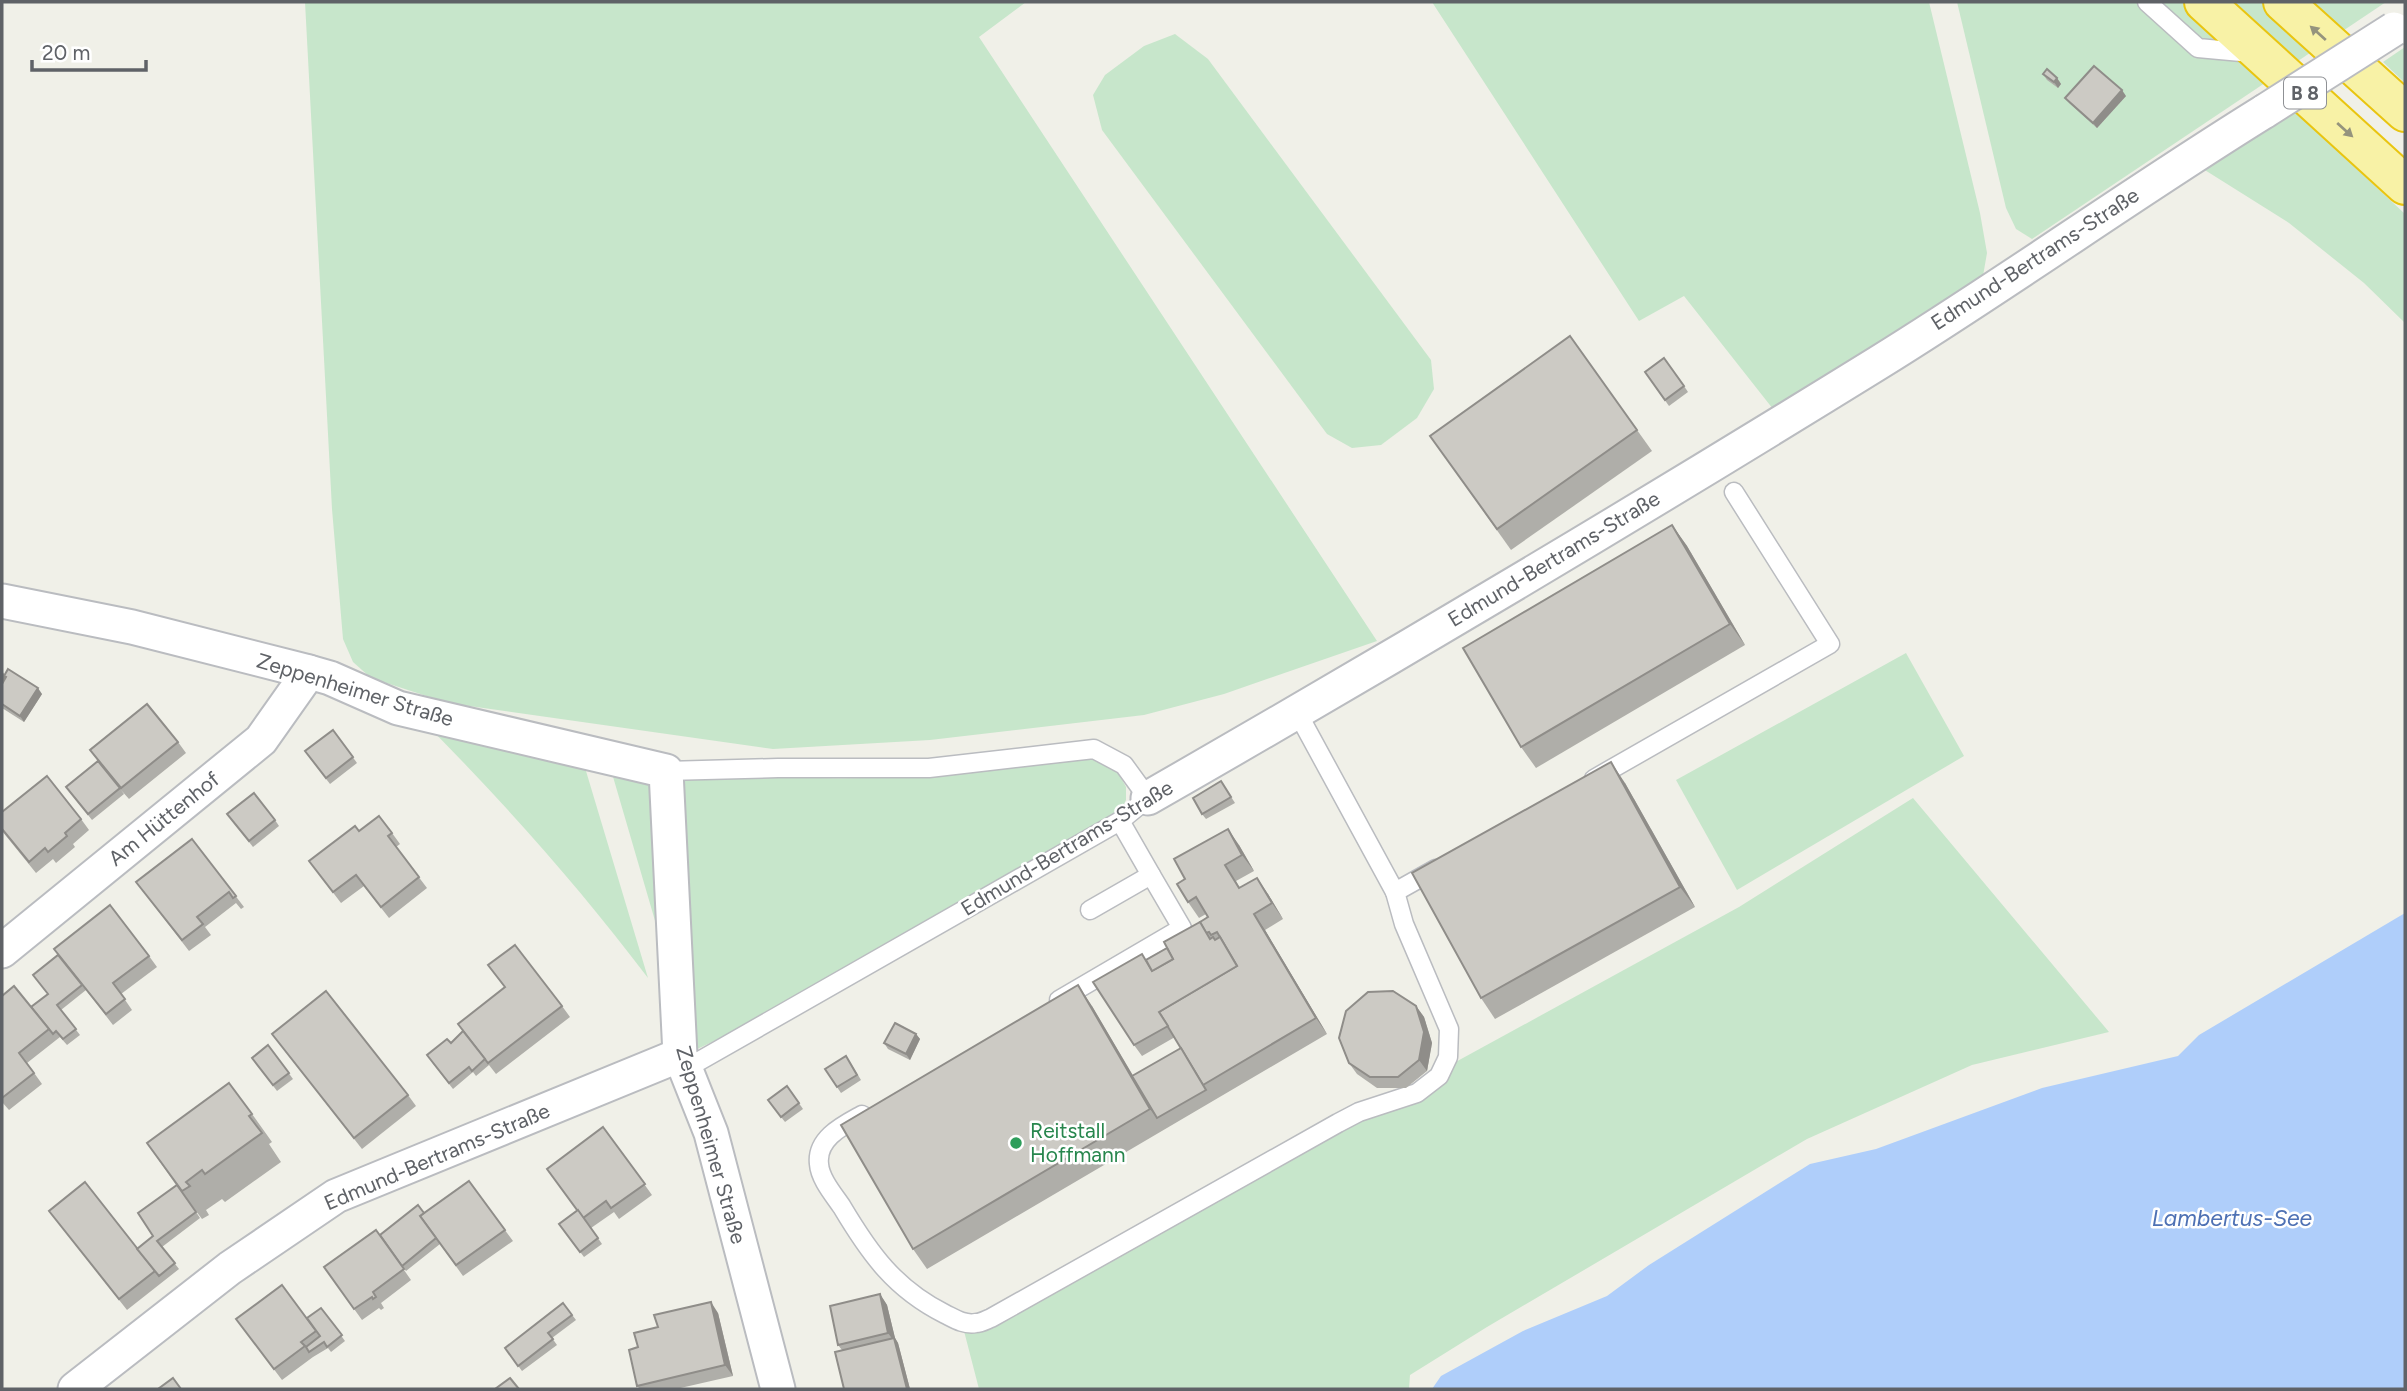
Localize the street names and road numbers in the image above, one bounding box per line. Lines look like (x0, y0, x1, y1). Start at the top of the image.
road number: B 8 (2284, 78, 2326, 108)
street label: Edmund-Bertrams-Straße (1926, 182, 2143, 335)
street label: Edmund-Bertrams-Straße (1443, 485, 1664, 632)
street label: Zeppenheimer Straße (254, 648, 457, 731)
street label: Am Hüttenhof (103, 766, 224, 871)
street label: Edmund-Bertrams-Straße (956, 774, 1177, 921)
street label: Zeppenheimer Straße (671, 1043, 752, 1247)
street label: Edmund-Bertrams-Straße (320, 1098, 553, 1215)

